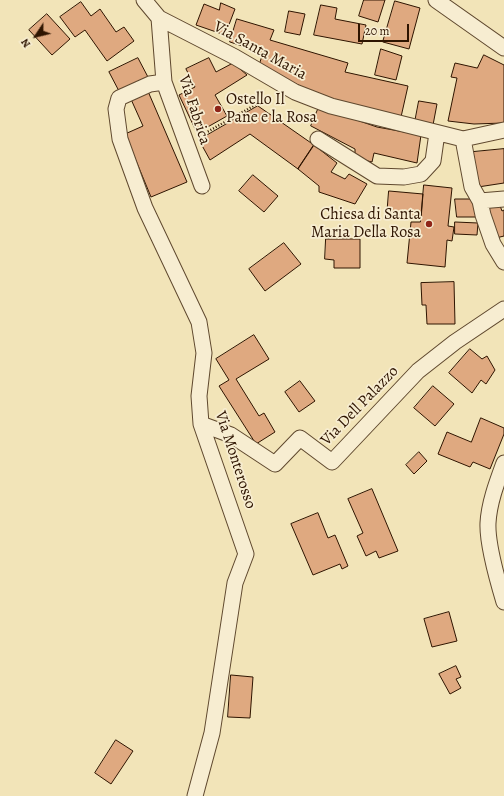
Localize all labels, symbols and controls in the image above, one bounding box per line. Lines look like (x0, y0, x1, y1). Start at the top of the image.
north arrow (16, 16, 56, 56)
scale bar (360, 16, 411, 42)
street label: Via Santa Maria (210, 18, 310, 84)
text: 20 m (365, 23, 389, 39)
text: N (17, 36, 34, 51)
street label: Via Fabrica (174, 73, 214, 147)
place label: Ostello Il Pane e la Rosa (226, 90, 317, 128)
marker: Ostello Il Pane e la Rosa (213, 104, 223, 114)
place label: Chiesa di Santa Maria Della Rosa (311, 205, 421, 243)
marker: Chiesa di Santa Maria Della Rosa (424, 219, 434, 229)
street label: Via Dell Palazzo (317, 362, 403, 450)
street label: Via Monterosso (210, 409, 260, 511)

